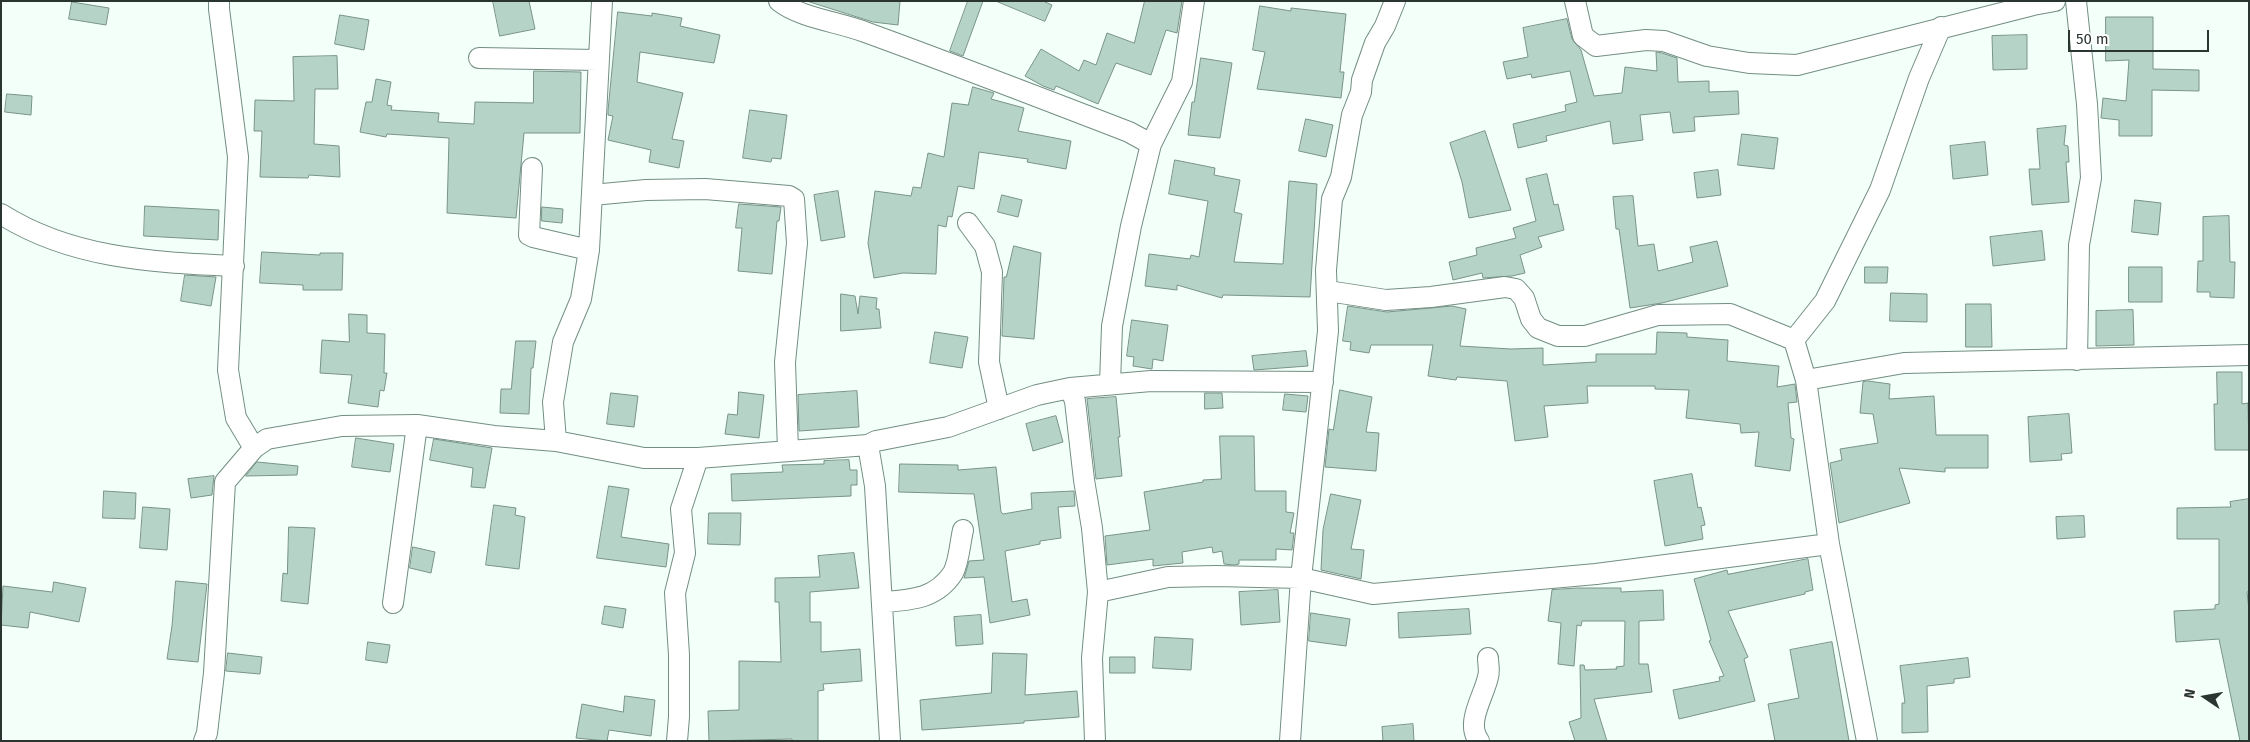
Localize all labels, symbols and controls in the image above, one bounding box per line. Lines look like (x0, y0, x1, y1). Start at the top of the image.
scale bar (2070, 20, 2211, 52)
text: 50 m (2076, 30, 2109, 48)
north arrow (2180, 672, 2230, 722)
text: N (2181, 687, 2199, 700)

